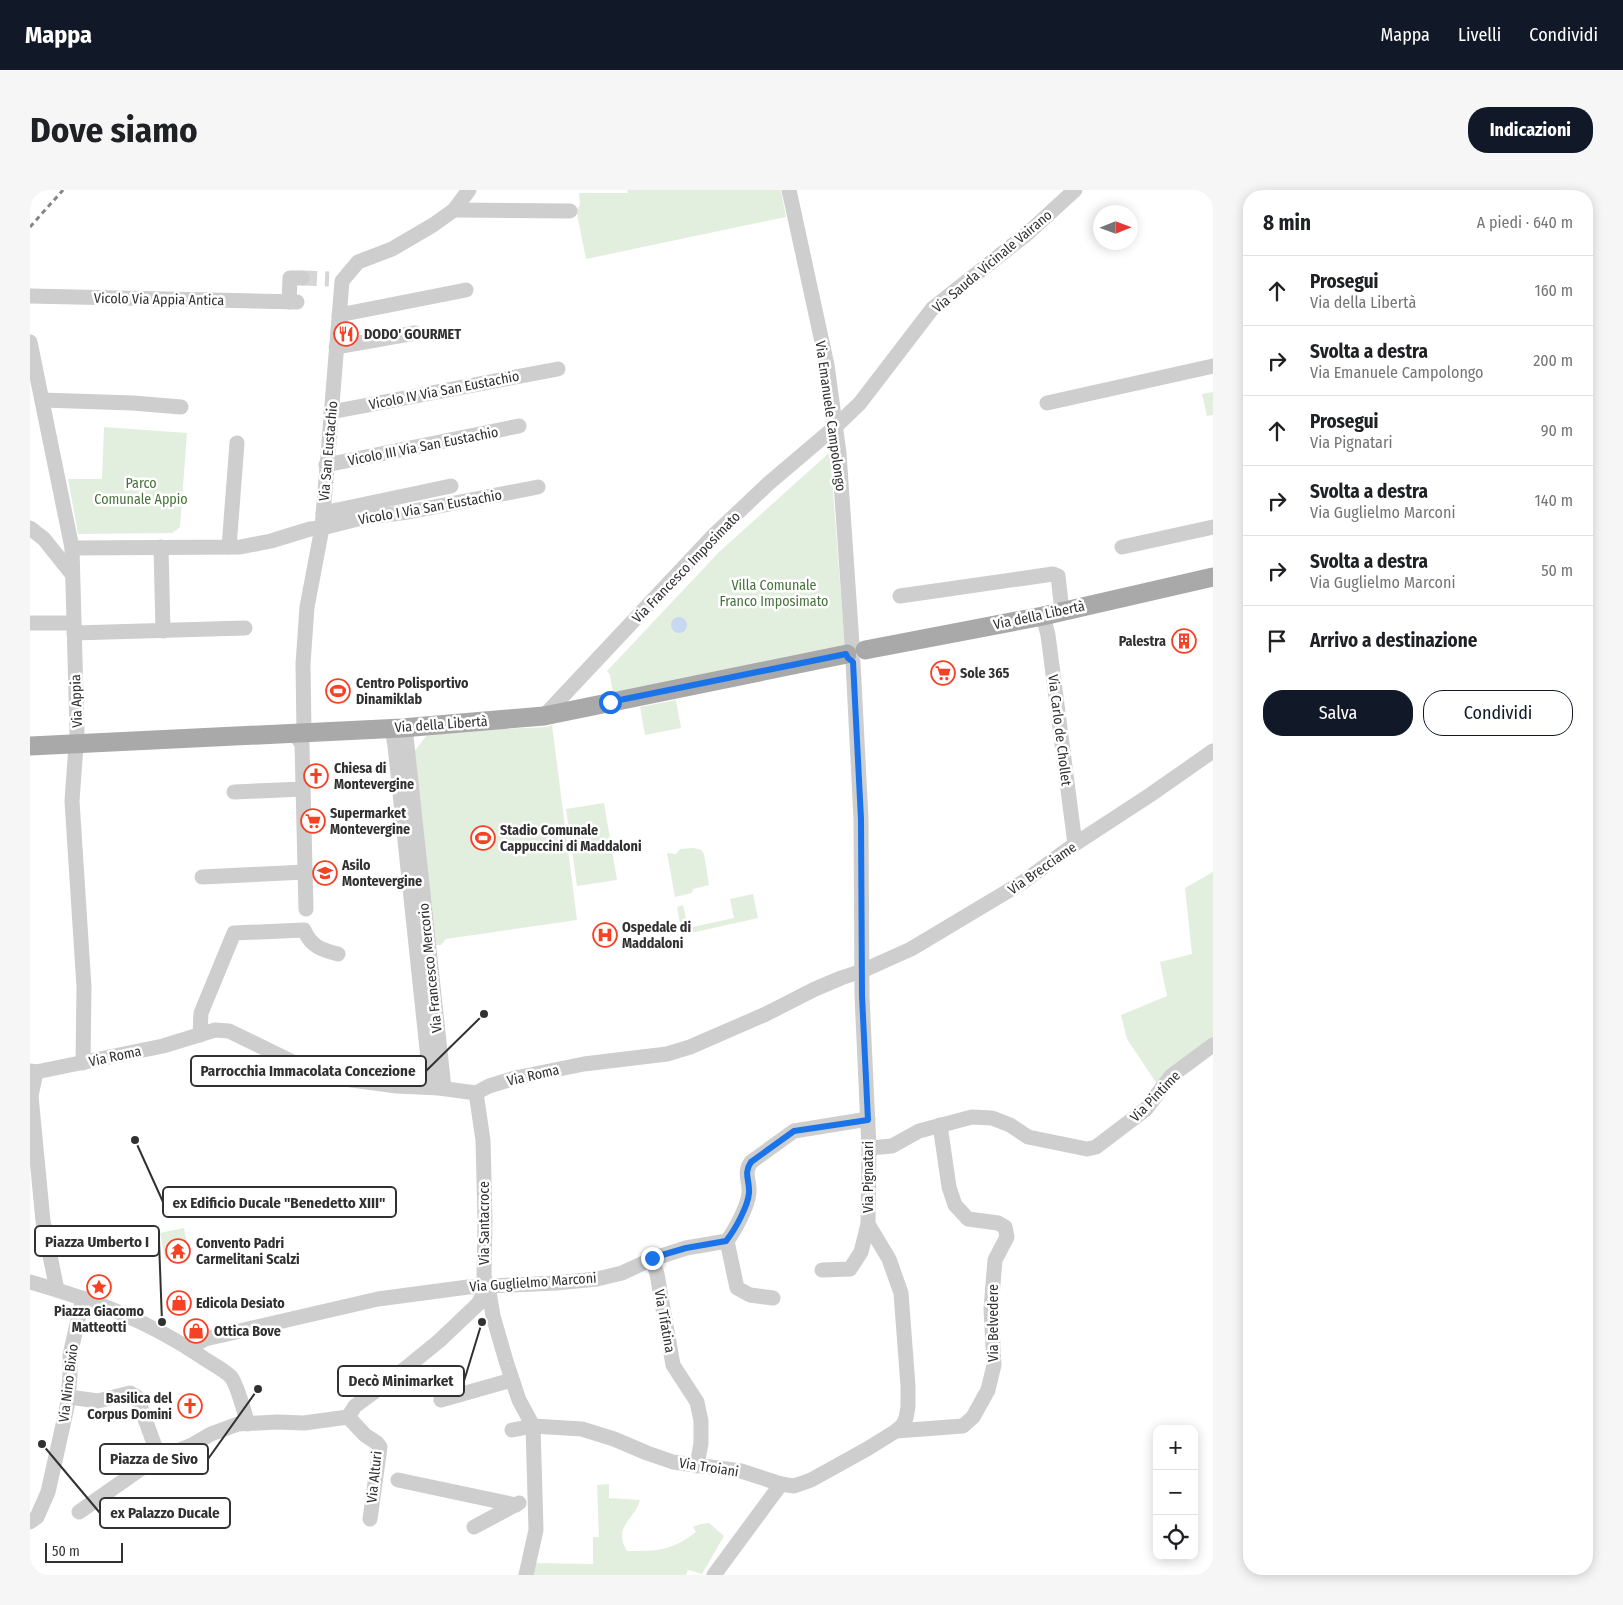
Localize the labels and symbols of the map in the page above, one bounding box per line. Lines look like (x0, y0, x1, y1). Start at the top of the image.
north arrow (1093, 205, 1138, 250)
street label: Via Sauda Vicinale Vairano (929, 206, 1056, 316)
street label: Vicolo Via Appia Antica (94, 290, 224, 309)
restaurant icon: DODO' GOURMET (333, 321, 359, 347)
place label: DODO' GOURMET (364, 326, 461, 343)
street label: Via Emanuele Campolongo (812, 340, 849, 492)
street label: Vicolo IV Via San Eustachio (368, 368, 521, 413)
street label: Via San Eustachio (316, 400, 341, 502)
street label: Vicolo III Via San Eustachio (346, 424, 500, 469)
park label: Parco Comunale Appio (94, 475, 188, 508)
street label: Vicolo I Via San Eustachio (357, 486, 503, 528)
street label: Via Francesco Imposimato (629, 508, 744, 627)
park label: Villa Comunale Franco Imposimato (720, 577, 828, 610)
street label: Via della Libertà (992, 597, 1086, 633)
building icon: Palestra (1171, 628, 1197, 654)
place label: Palestra (1119, 633, 1166, 650)
supermarket icon: Sole 365 (930, 660, 956, 686)
place label: Sole 365 (960, 665, 1009, 682)
street label: Via Carlo de Chollet (1044, 673, 1075, 787)
street label: Via Appia (67, 674, 86, 728)
place label: Centro Polisportivo Dinamiklab (356, 675, 469, 708)
sports icon: Centro Polisportivo Dinamiklab (325, 678, 351, 704)
route start (599, 691, 622, 714)
street label: Via della Libertà (394, 713, 488, 736)
place label: Chiesa di Montevergine (334, 760, 414, 793)
church icon: Chiesa di Montevergine (303, 763, 329, 789)
place label: Supermarket Montevergine (330, 805, 410, 838)
supermarket icon: Supermarket Montevergine (300, 808, 326, 834)
place label: Stadio Comunale Cappuccini di Maddaloni (500, 822, 642, 855)
sports icon: Stadio Comunale Cappuccini di Maddaloni (470, 825, 496, 851)
street label: Via Brecciame (1005, 839, 1080, 898)
place label: Asilo Montevergine (341, 857, 422, 890)
school or university icon: Asilo Montevergine (312, 860, 338, 886)
street label: Via Francesco Mercorio (415, 902, 446, 1034)
place label: Ospedale di Maddaloni (622, 919, 691, 952)
hospital icon: Ospedale di Maddaloni (592, 922, 618, 948)
street label: Via Roma (87, 1043, 143, 1070)
callout: Parrocchia Immacolata Concezione (191, 1056, 426, 1086)
street label: Via Roma (505, 1061, 561, 1090)
text: Parrocchia Immacolata Concezione (200, 1062, 416, 1080)
street label: Via Pintime (1127, 1067, 1184, 1126)
street label: Via Pignatari (860, 1141, 877, 1213)
street label: Via Santacroce (476, 1181, 493, 1265)
callout: ex Edificio Ducale "Benedetto XIII" (163, 1187, 396, 1217)
text: ex Edificio Ducale "Benedetto XIII" (173, 1194, 385, 1212)
callout: Piazza Umberto I (35, 1226, 159, 1256)
text: Piazza Umberto I (45, 1233, 149, 1251)
place label: Convento Padri Carmelitani Scalzi (196, 1235, 300, 1268)
temple icon: Convento Padri Carmelitani Scalzi (165, 1238, 191, 1264)
route end (641, 1247, 664, 1270)
street label: Via Guglielmo Marconi (469, 1270, 597, 1295)
place icon: Piazza Giacomo Matteotti (86, 1274, 112, 1300)
street label: Via Belvedere (985, 1284, 1002, 1362)
street label: Via Tifatina (651, 1288, 678, 1354)
shop icon: Edicola Desiato (166, 1290, 192, 1316)
place label: Edicola Desiato (196, 1295, 285, 1312)
place label: Piazza Giacomo Matteotti (54, 1303, 144, 1336)
shop icon: Ottica Bove (183, 1318, 209, 1344)
place label: Ottica Bove (214, 1323, 281, 1340)
street label: Via Nino Bixio (55, 1343, 82, 1423)
callout: Decò Minimarket (338, 1366, 464, 1396)
text: Decò Minimarket (348, 1372, 454, 1390)
place label: Basilica del Corpus Domini (87, 1390, 172, 1423)
church icon: Basilica del Corpus Domini (177, 1393, 203, 1419)
callout: Piazza de Sivo (100, 1444, 208, 1474)
text: Piazza de Sivo (110, 1450, 198, 1468)
street label: Via Alturi (363, 1450, 386, 1504)
street label: Via Troiani (678, 1454, 740, 1481)
callout: ex Palazzo Ducale (100, 1498, 230, 1528)
text: ex Palazzo Ducale (110, 1504, 220, 1522)
scale bar (45, 1540, 122, 1563)

